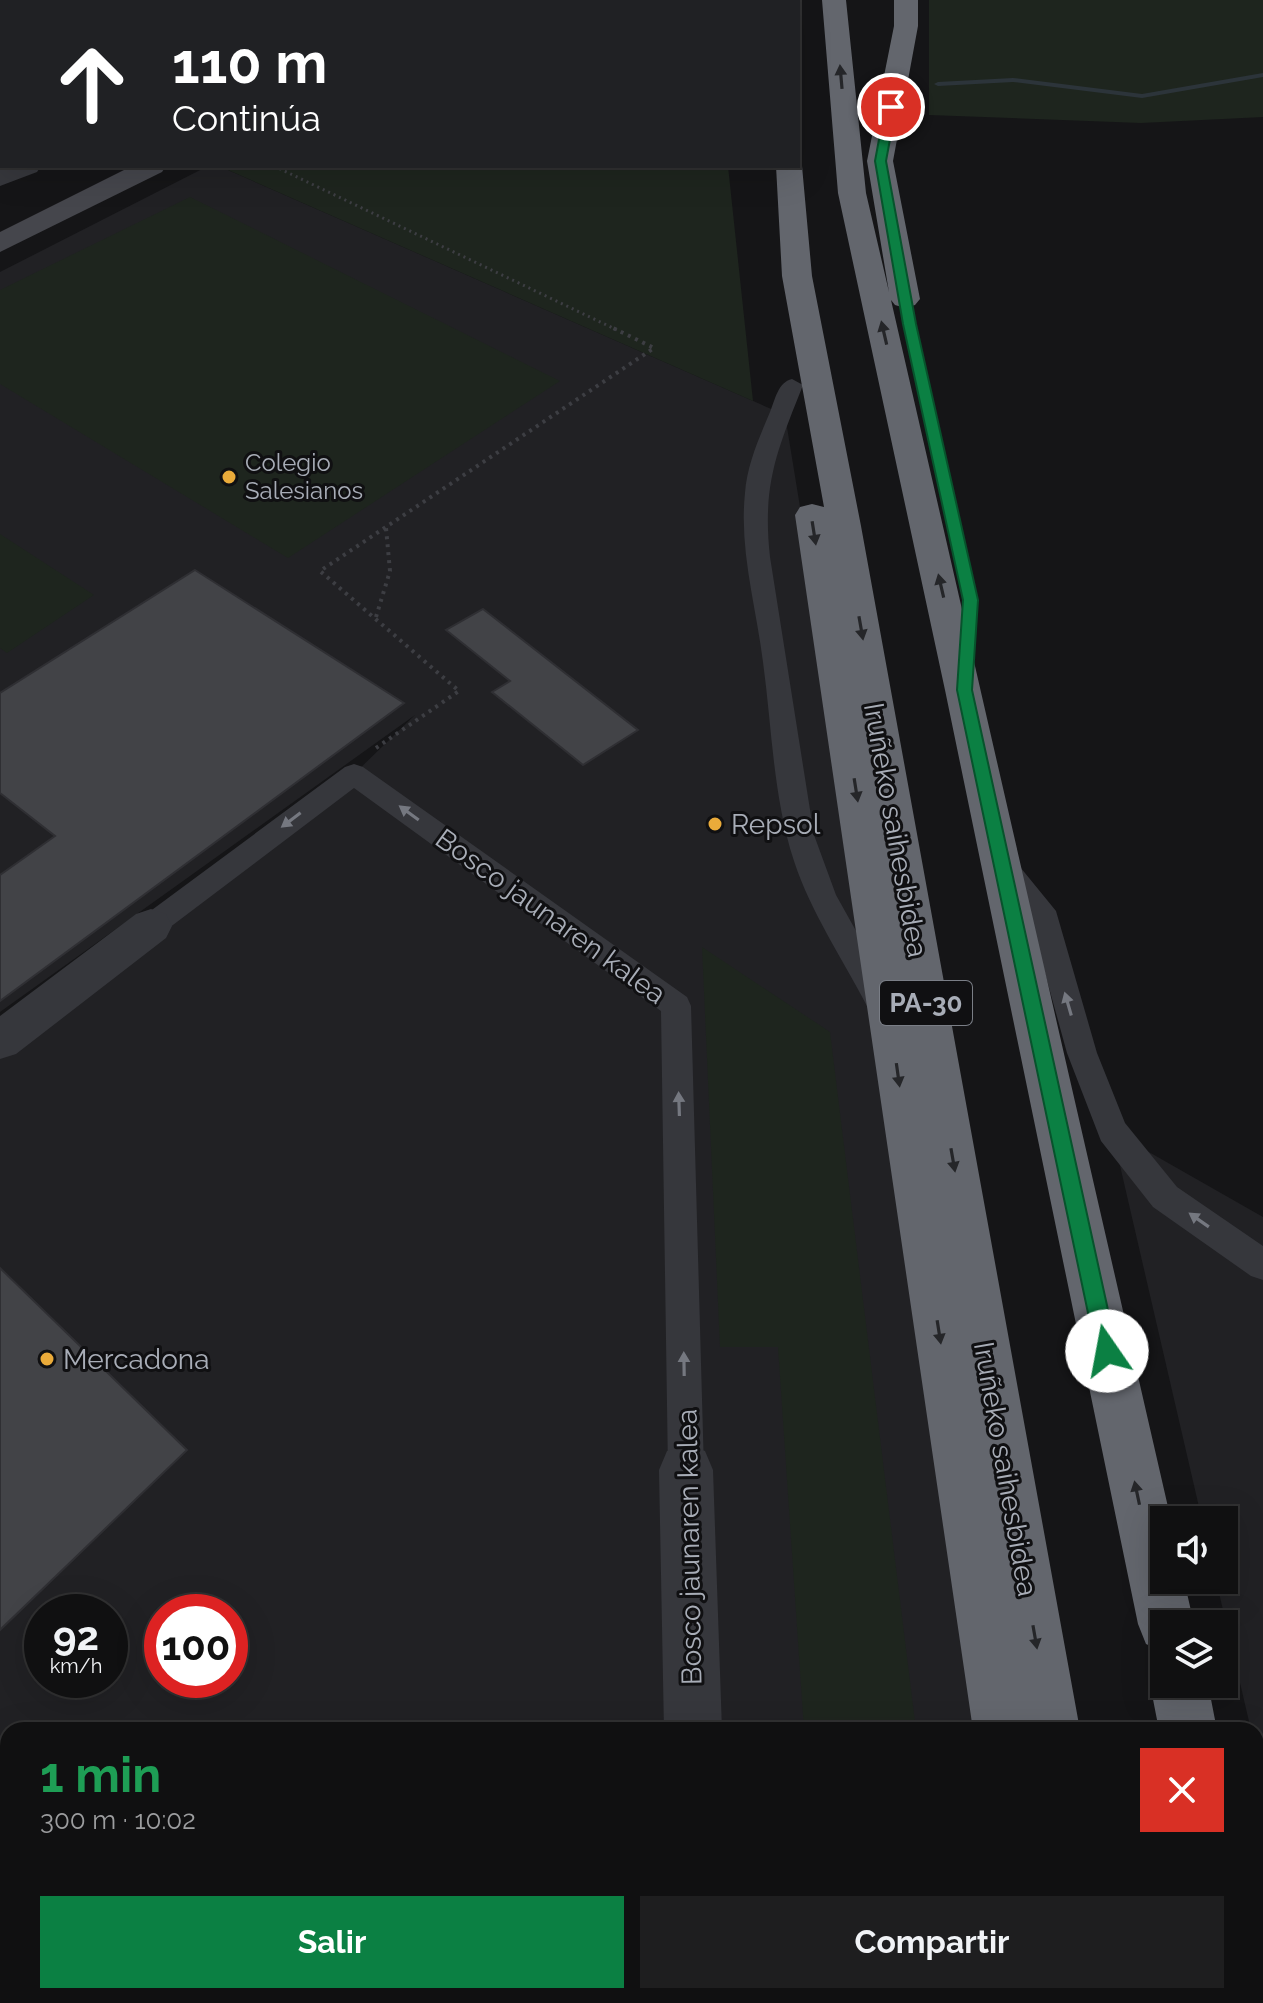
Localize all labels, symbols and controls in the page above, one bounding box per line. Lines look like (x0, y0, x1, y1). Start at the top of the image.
text: 110 m (172, 30, 327, 96)
icon: ahead (40, 32, 144, 136)
one-way arrow (835, 64, 848, 89)
pin (857, 73, 925, 141)
icon: arrive (869, 85, 913, 129)
text: Continúa (172, 97, 321, 139)
one-way arrow (877, 320, 890, 345)
place label: Colegio Salesianos (245, 448, 363, 505)
marker: Colegio Salesianos (220, 468, 238, 486)
one-way arrow (809, 521, 821, 546)
one-way arrow (934, 574, 947, 599)
one-way arrow (856, 616, 868, 641)
street label: Iruñeko saihesbidea (857, 700, 934, 960)
one-way arrow (850, 778, 862, 803)
one-way arrow (398, 806, 419, 821)
place label: Repsol (731, 808, 821, 841)
one-way arrow (281, 812, 302, 828)
marker: Repsol (706, 815, 724, 833)
street label: Bosco jaunaren kalea (429, 822, 672, 1011)
road number: PA-30 (880, 981, 972, 1025)
one-way arrow (1062, 992, 1074, 1017)
one-way arrow (892, 1063, 905, 1088)
one-way arrow (672, 1091, 685, 1116)
one-way arrow (947, 1148, 959, 1173)
one-way arrow (1189, 1213, 1210, 1228)
position arrow (1065, 1309, 1149, 1393)
one-way arrow (933, 1320, 945, 1345)
street label: Iruñeko saihesbidea (967, 1339, 1044, 1599)
place label: Mercadona (63, 1343, 209, 1376)
marker: Mercadona (38, 1350, 56, 1368)
one-way arrow (678, 1351, 691, 1376)
street label: Bosco jaunaren kalea (671, 1409, 708, 1685)
one-way arrow (1130, 1480, 1143, 1505)
map controls (1150, 1506, 1238, 1698)
button: sound (1150, 1506, 1238, 1594)
speed limit sign: 100 (144, 1594, 248, 1698)
button: layers (1150, 1610, 1238, 1698)
text: 92 (53, 1612, 99, 1659)
one-way arrow (1029, 1625, 1042, 1650)
text: km/h (50, 1654, 102, 1678)
text: 1 min (40, 1747, 161, 1803)
button: close (1140, 1748, 1224, 1832)
text: 300 m · 10:02 (40, 1805, 196, 1835)
button: Salir (40, 1896, 624, 1988)
button: Compartir (640, 1896, 1224, 1988)

